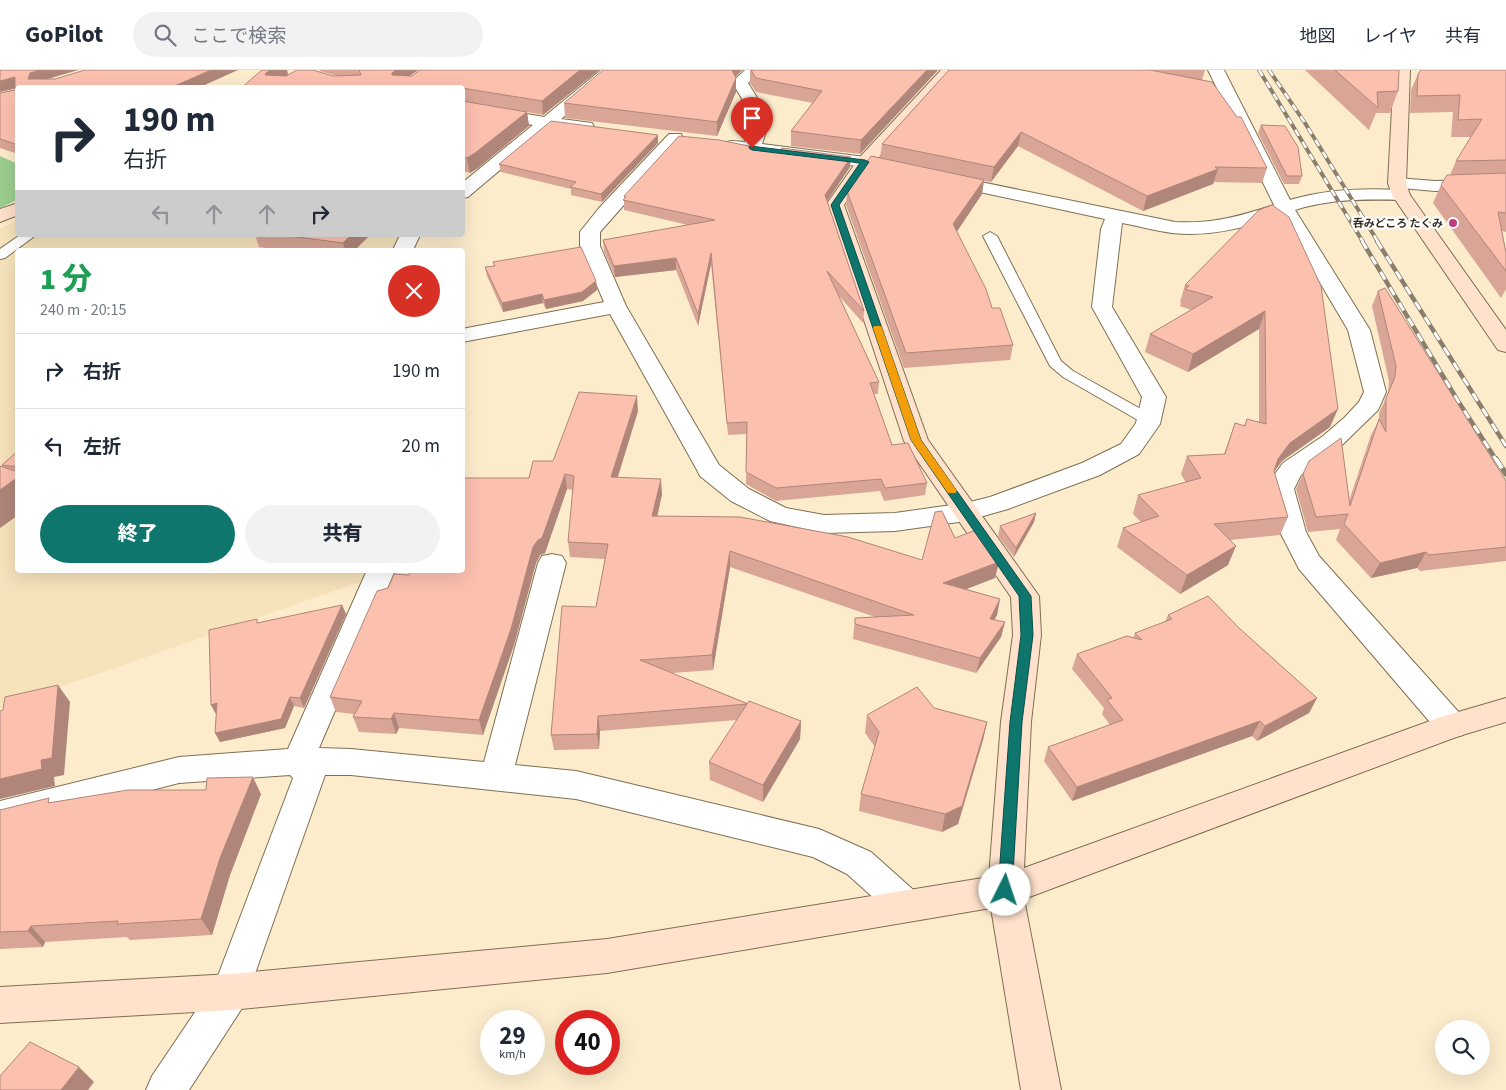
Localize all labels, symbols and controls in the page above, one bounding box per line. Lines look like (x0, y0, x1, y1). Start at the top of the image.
search box (133, 12, 483, 57)
text: GoPilot (25, 17, 103, 52)
icon: search (151, 21, 179, 49)
text: ここで検索 (191, 23, 286, 50)
text: 地図 (1300, 24, 1336, 49)
text: レイヤ (1364, 24, 1417, 49)
text: 共有 (1445, 24, 1481, 49)
text: 190 m (123, 95, 215, 145)
pin (731, 97, 773, 148)
icon: arrive (738, 104, 766, 132)
icon: right (40, 105, 105, 170)
text: 右折 (123, 144, 167, 176)
icon: left (147, 200, 175, 228)
icon: ahead (200, 200, 228, 228)
icon: ahead (253, 200, 281, 228)
icon: right (306, 200, 334, 228)
place label: 呑みどころ たくみ (1353, 216, 1443, 231)
marker: 呑みどころ たくみ (1447, 217, 1459, 229)
text: 1 分 (40, 258, 92, 301)
button: close (388, 265, 440, 317)
text: 240 m · 20:15 (40, 299, 127, 321)
icon: right (40, 357, 68, 385)
text: 190 m (392, 358, 440, 385)
text: 右折 (83, 359, 121, 386)
icon: left (40, 432, 68, 460)
text: 20 m (402, 433, 440, 460)
text: 左折 (83, 434, 121, 461)
button: 終了 (40, 505, 235, 563)
button: 共有 (245, 505, 440, 563)
position arrow (978, 863, 1030, 915)
speed limit sign: 40 (555, 1010, 620, 1075)
text: 29 (499, 1018, 526, 1054)
map controls (1435, 1020, 1490, 1075)
button: search (1435, 1020, 1490, 1075)
text: km/h (499, 1046, 526, 1063)

